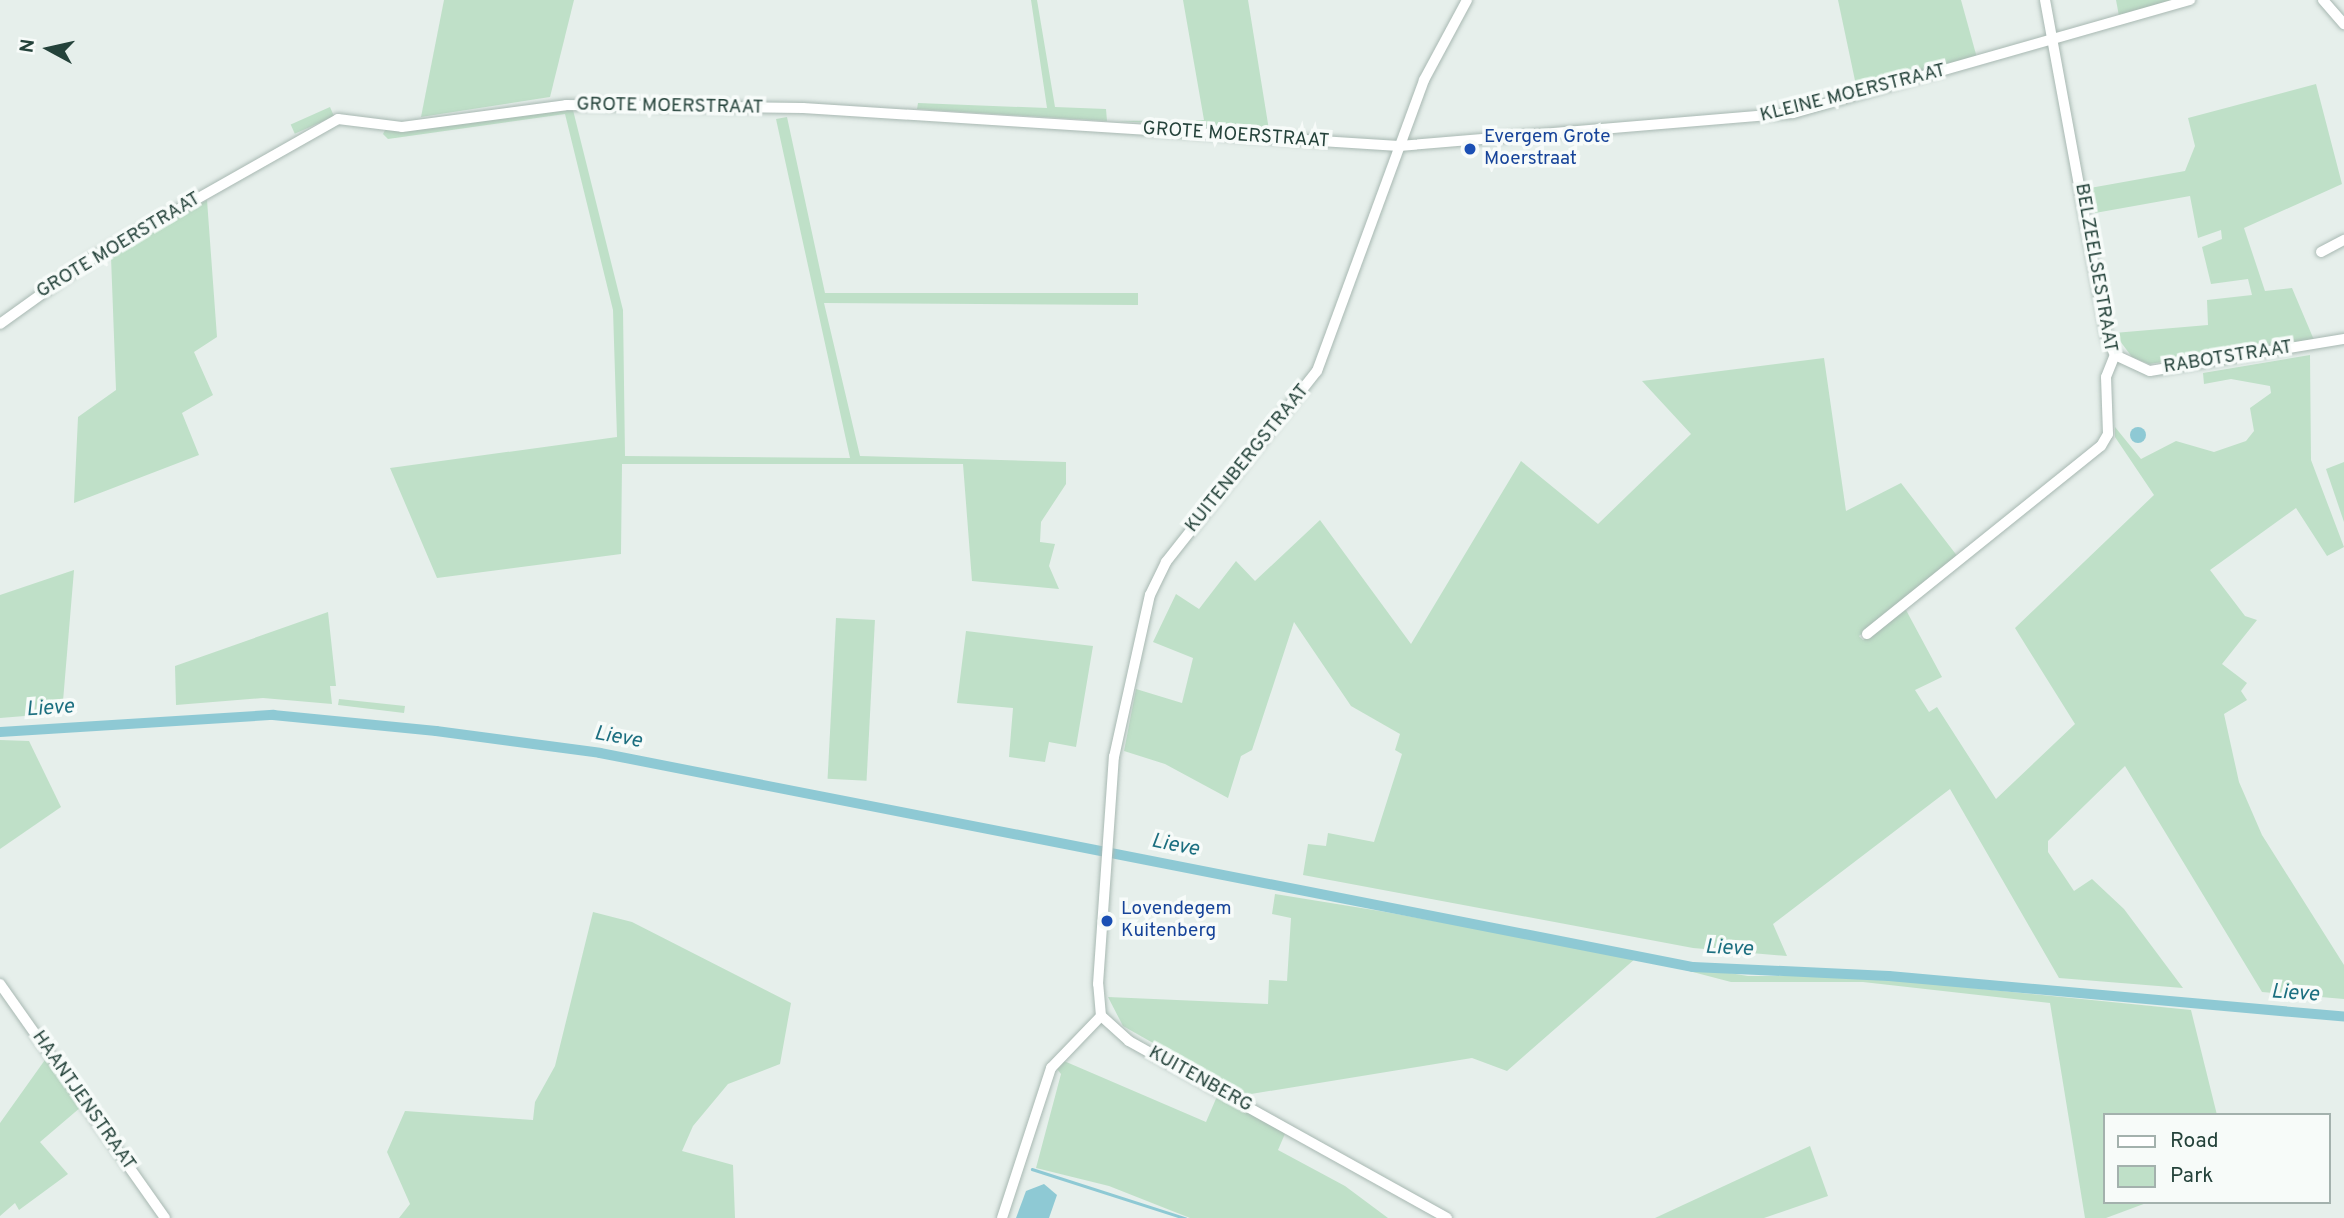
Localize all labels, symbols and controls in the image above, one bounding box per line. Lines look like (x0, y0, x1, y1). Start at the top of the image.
north arrow (14, 14, 84, 84)
text: N (15, 38, 41, 55)
street label: KLEINE MOERSTRAAT (1758, 60, 1948, 128)
street label: GROTE MOERSTRAAT (576, 94, 764, 120)
street label: GROTE MOERSTRAAT (1142, 118, 1330, 154)
place label: Evergem Grote Moerstraat (1484, 127, 1611, 171)
marker: Evergem Grote Moerstraat (1462, 141, 1478, 157)
street label: BELZEELSESTRAAT (2069, 182, 2121, 354)
street label: GROTE MOERSTRAAT (33, 188, 205, 304)
street label: RABOTSTRAAT (2162, 337, 2294, 379)
street label: KUITENBERGSTRAAT (1181, 380, 1315, 538)
water label: Lieve (25, 695, 75, 723)
water label: Lieve (592, 721, 644, 755)
water label: Lieve (1149, 829, 1201, 863)
place label: Lovendegem Kuitenberg (1121, 899, 1232, 943)
marker: Lovendegem Kuitenberg (1099, 913, 1115, 929)
water label: Lieve (1704, 935, 1754, 963)
water label: Lieve (2270, 980, 2320, 1008)
street label: HAANTJENSTRAAT (26, 1027, 140, 1175)
street label: KUITENBERG (1144, 1042, 1256, 1118)
legend (2102, 1113, 2330, 1204)
text: Road (2170, 1128, 2219, 1155)
text: Park (2170, 1163, 2213, 1190)

